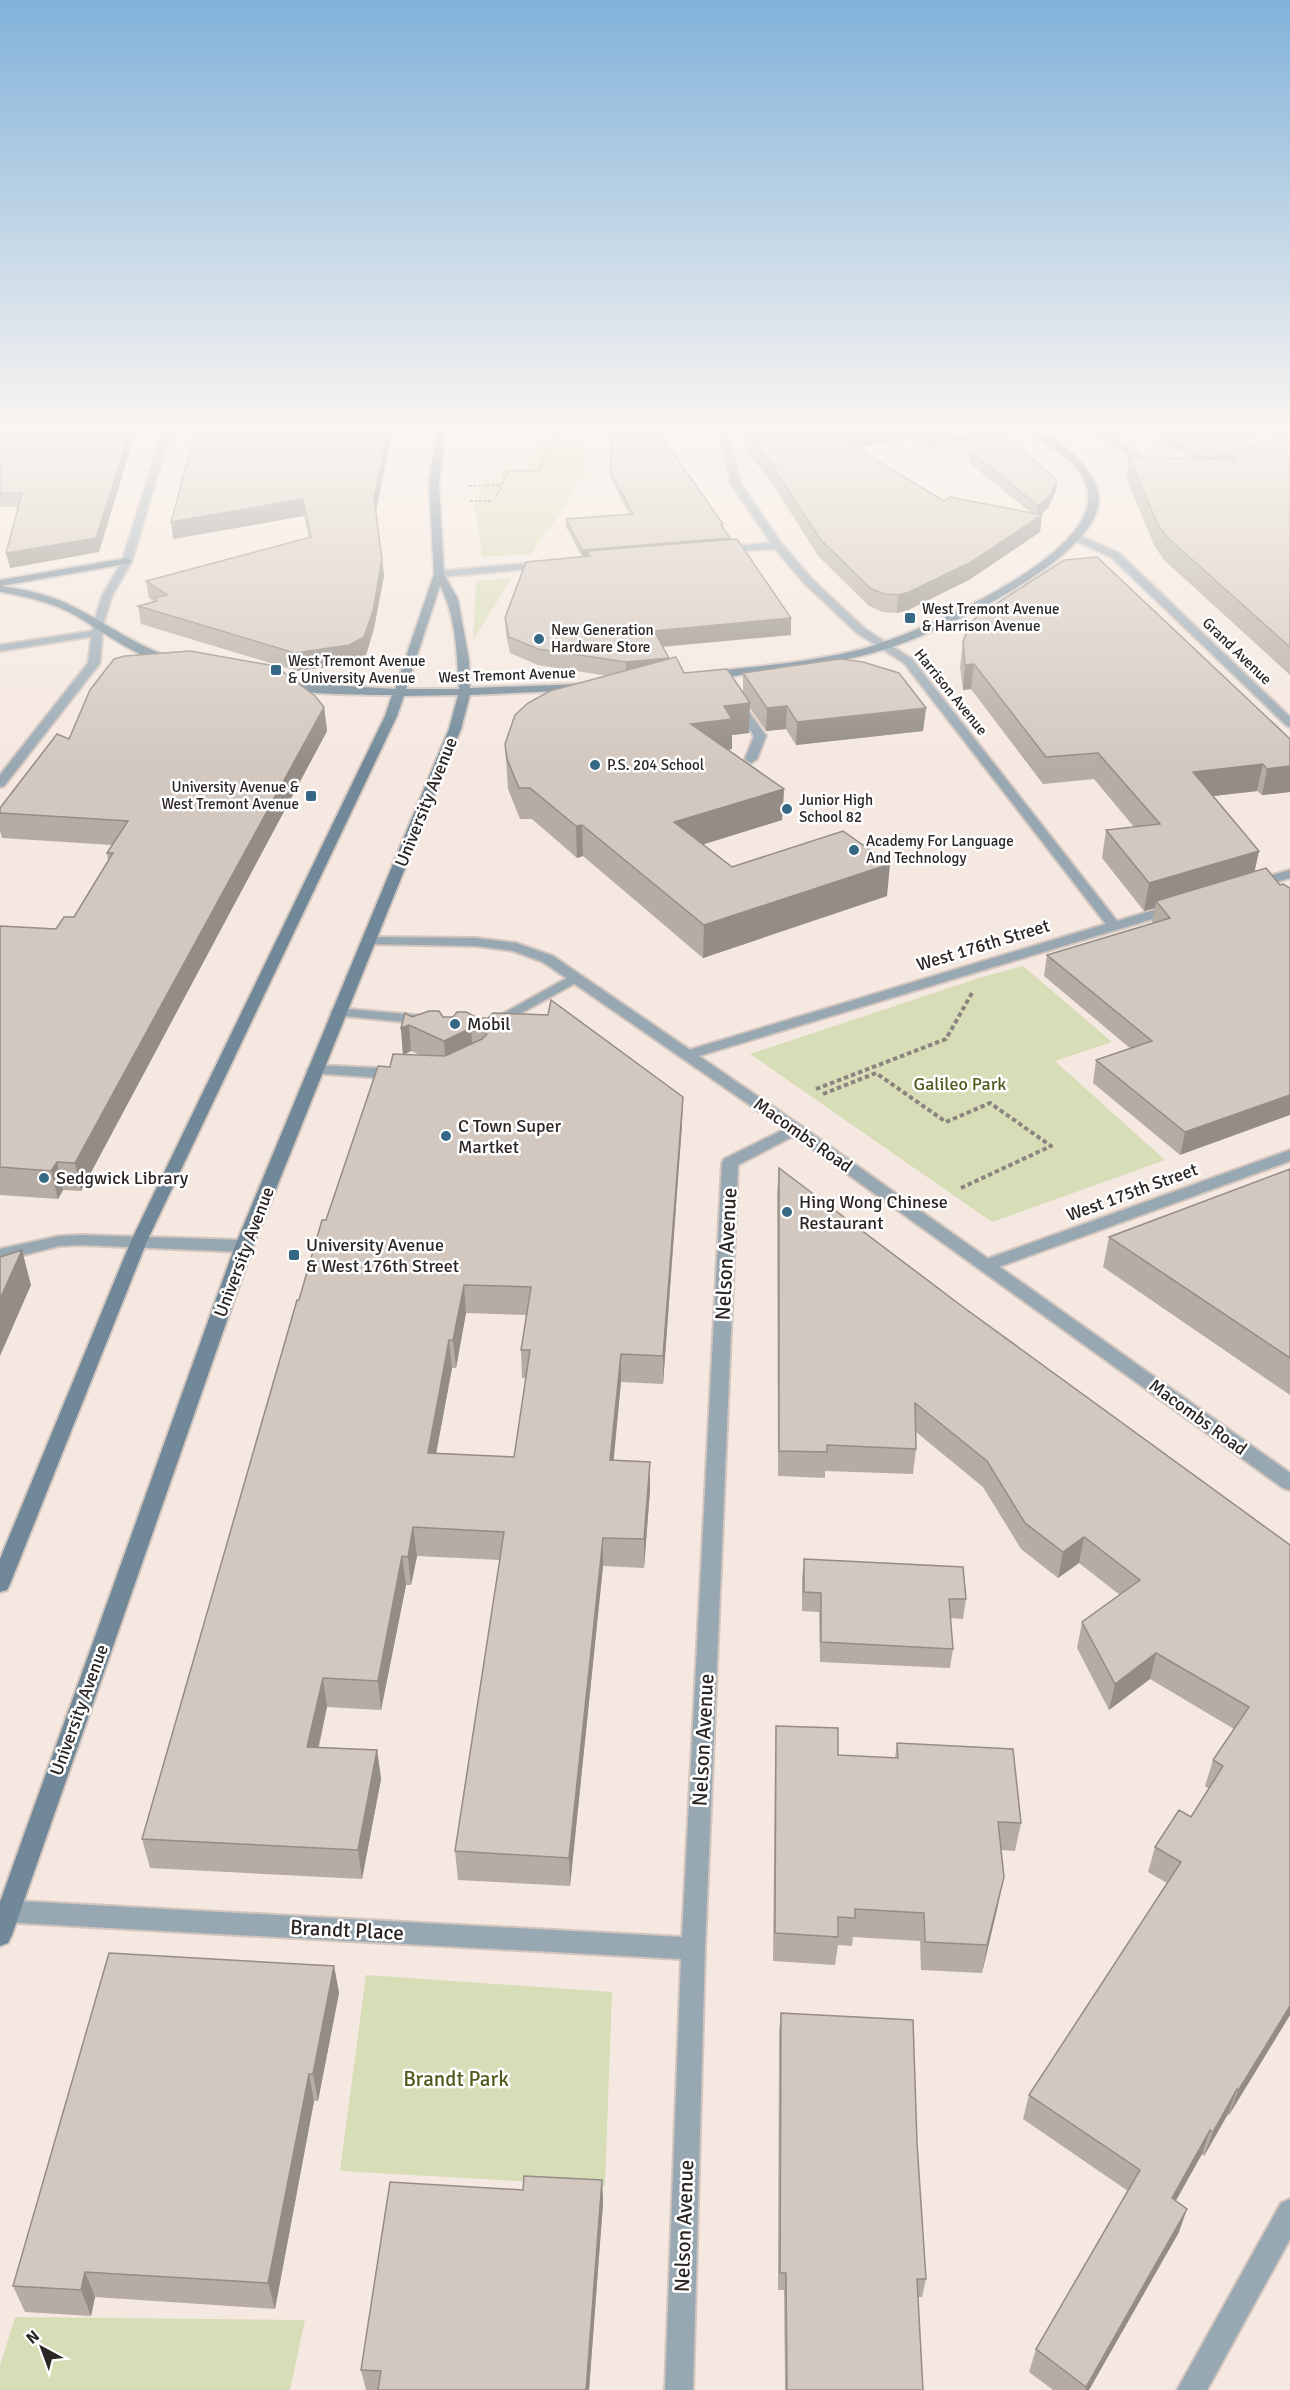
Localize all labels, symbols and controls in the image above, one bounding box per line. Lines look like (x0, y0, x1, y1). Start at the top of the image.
place label: West Tremont Avenue & Harrison Avenue (922, 600, 1060, 635)
marker: West Tremont Avenue & Harrison Avenue (903, 611, 917, 625)
street label: Grand Avenue (1199, 614, 1275, 688)
place label: New Generation Hardware Store (551, 621, 654, 656)
marker: New Generation Hardware Store (532, 632, 546, 646)
street label: Harrison Avenue (911, 645, 991, 739)
place label: West Tremont Avenue & University Avenue (288, 652, 426, 687)
marker: West Tremont Avenue & University Avenue (269, 663, 283, 677)
street label: West Tremont Avenue (438, 664, 576, 686)
street label: University Avenue (390, 734, 462, 870)
place label: P.S. 204 School (607, 756, 704, 774)
marker: P.S. 204 School (588, 758, 602, 772)
place label: University Avenue & West Tremont Avenue (161, 778, 300, 813)
marker: University Avenue & West Tremont Avenue (304, 789, 318, 803)
place label: Junior High School 82 (799, 791, 873, 826)
marker: Junior High School 82 (780, 802, 794, 816)
place label: Academy For Language And Technology (866, 832, 1014, 867)
marker: Academy For Language And Technology (847, 843, 861, 857)
street label: West 176th Street (914, 914, 1052, 976)
place label: Mobil (467, 1013, 511, 1035)
marker: Mobil (448, 1017, 462, 1031)
park label: Galileo Park (914, 1073, 1006, 1095)
street label: Macombs Road (749, 1093, 857, 1177)
place label: C Town Super Martket (458, 1115, 562, 1158)
marker: C Town Super Martket (439, 1129, 453, 1143)
street label: West 175th Street (1063, 1158, 1201, 1226)
place label: Sedgwick Library (56, 1167, 189, 1189)
marker: Sedgwick Library (37, 1171, 51, 1185)
street label: University Avenue (209, 1184, 279, 1320)
street label: Nelson Avenue (710, 1187, 742, 1321)
place label: Hing Wong Chinese Restaurant (799, 1191, 948, 1234)
marker: Hing Wong Chinese Restaurant (780, 1205, 794, 1219)
place label: University Avenue & West 176th Street (306, 1234, 459, 1277)
marker: University Avenue & West 176th Street (287, 1248, 301, 1262)
street label: Macombs Road (1145, 1374, 1251, 1460)
street label: University Avenue (45, 1641, 113, 1779)
street label: Nelson Avenue (687, 1673, 719, 1807)
street label: Brandt Place (289, 1914, 405, 1946)
park label: Brandt Park (403, 2066, 509, 2092)
street label: Nelson Avenue (669, 2159, 699, 2293)
north arrow (12, 2318, 72, 2378)
text: N (22, 2326, 44, 2349)

